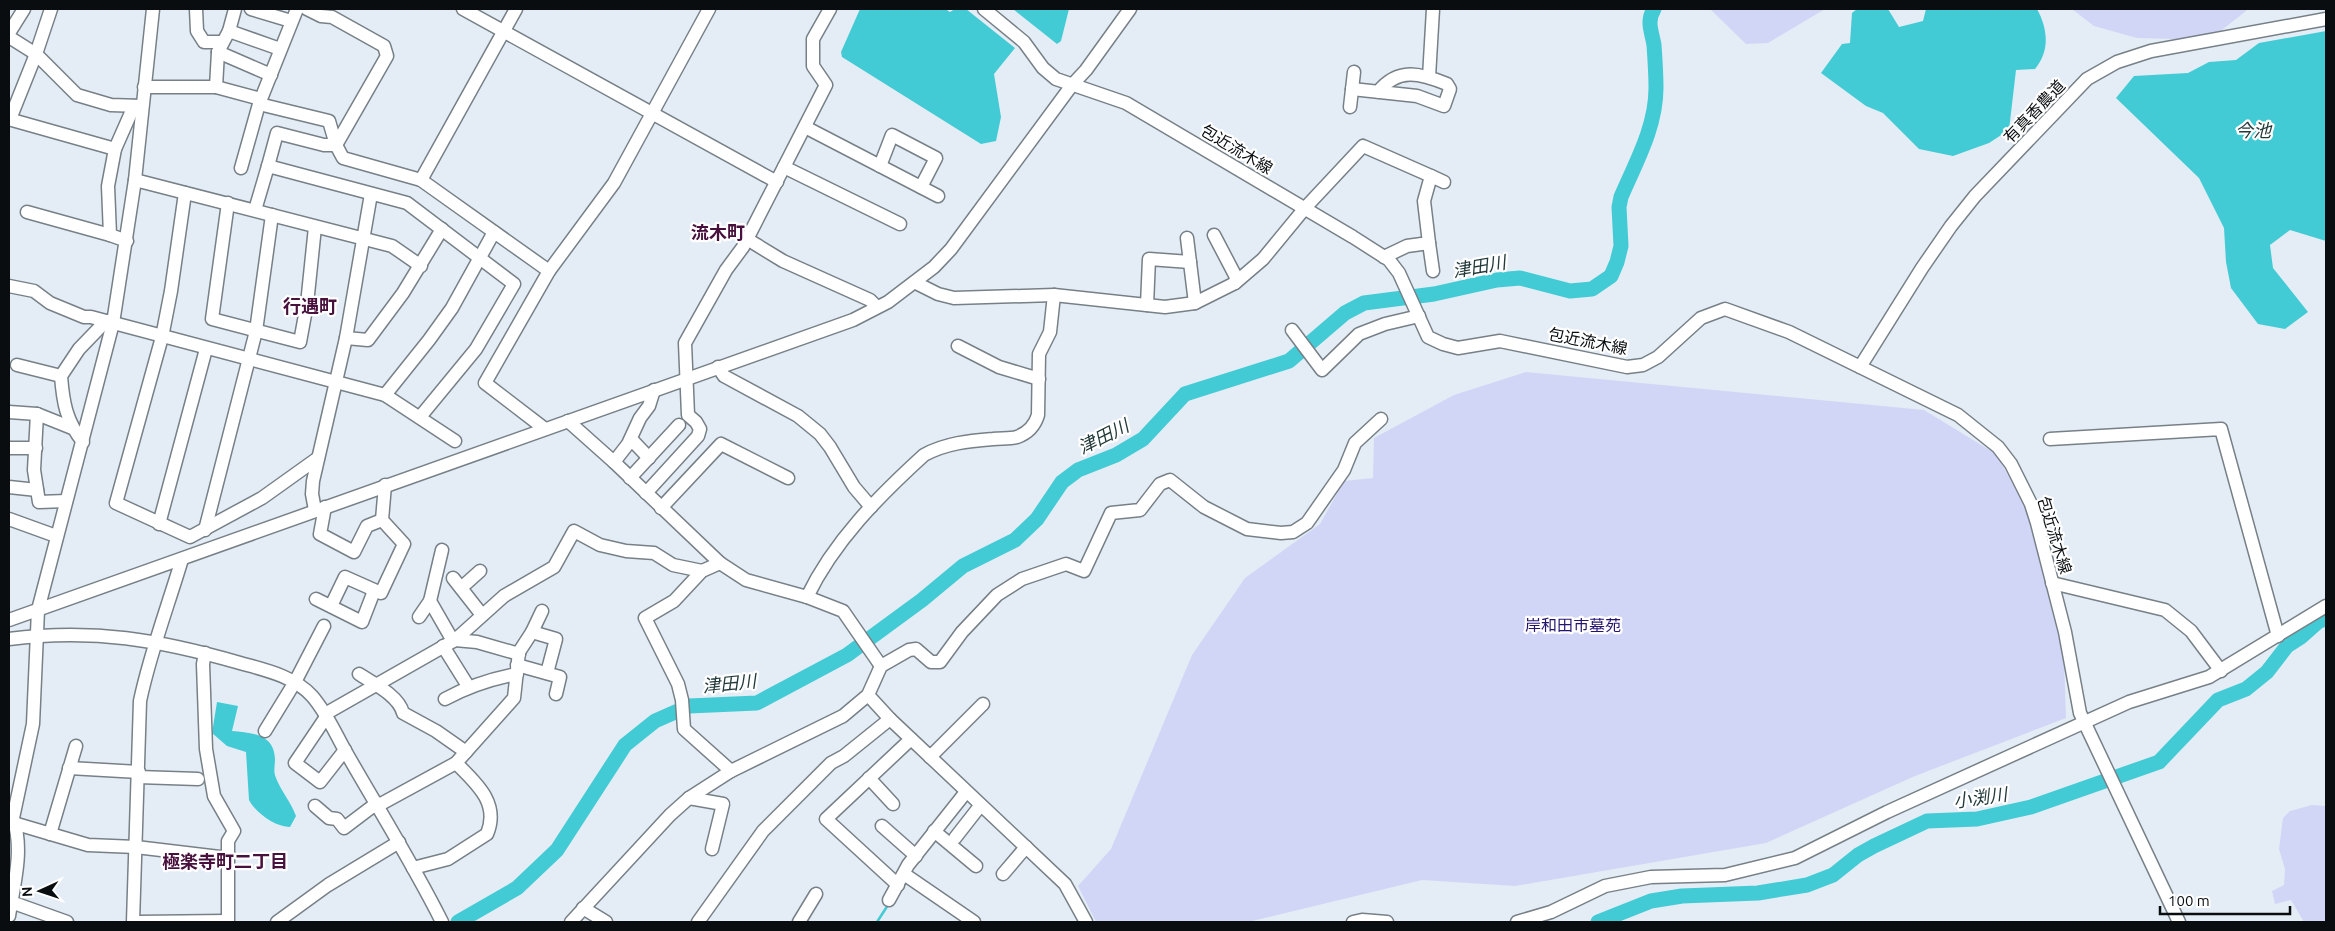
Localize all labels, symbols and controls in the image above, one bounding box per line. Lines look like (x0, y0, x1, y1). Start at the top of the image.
street label: 有真香農道 (2000, 76, 2068, 146)
water label: 今池 (2235, 120, 2273, 140)
street label: 包近流木線 (1198, 121, 1276, 177)
district label: 流木町 (691, 222, 745, 242)
water label: 津田川 (1451, 251, 1509, 281)
district label: 行遇町 (283, 296, 337, 316)
street label: 包近流木線 (1547, 325, 1629, 357)
water label: 津田川 (1074, 414, 1133, 457)
street label: 包近流木線 (2035, 494, 2075, 576)
park label: 岸和田市墓苑 (1525, 616, 1621, 634)
water label: 津田川 (701, 670, 759, 696)
water label: 小渕川 (1952, 783, 2010, 811)
district label: 極楽寺町二丁目 (162, 851, 288, 871)
north arrow (15, 866, 65, 916)
scale bar (2160, 884, 2290, 916)
text: N (19, 886, 35, 897)
text: 100 m (2168, 892, 2210, 909)

